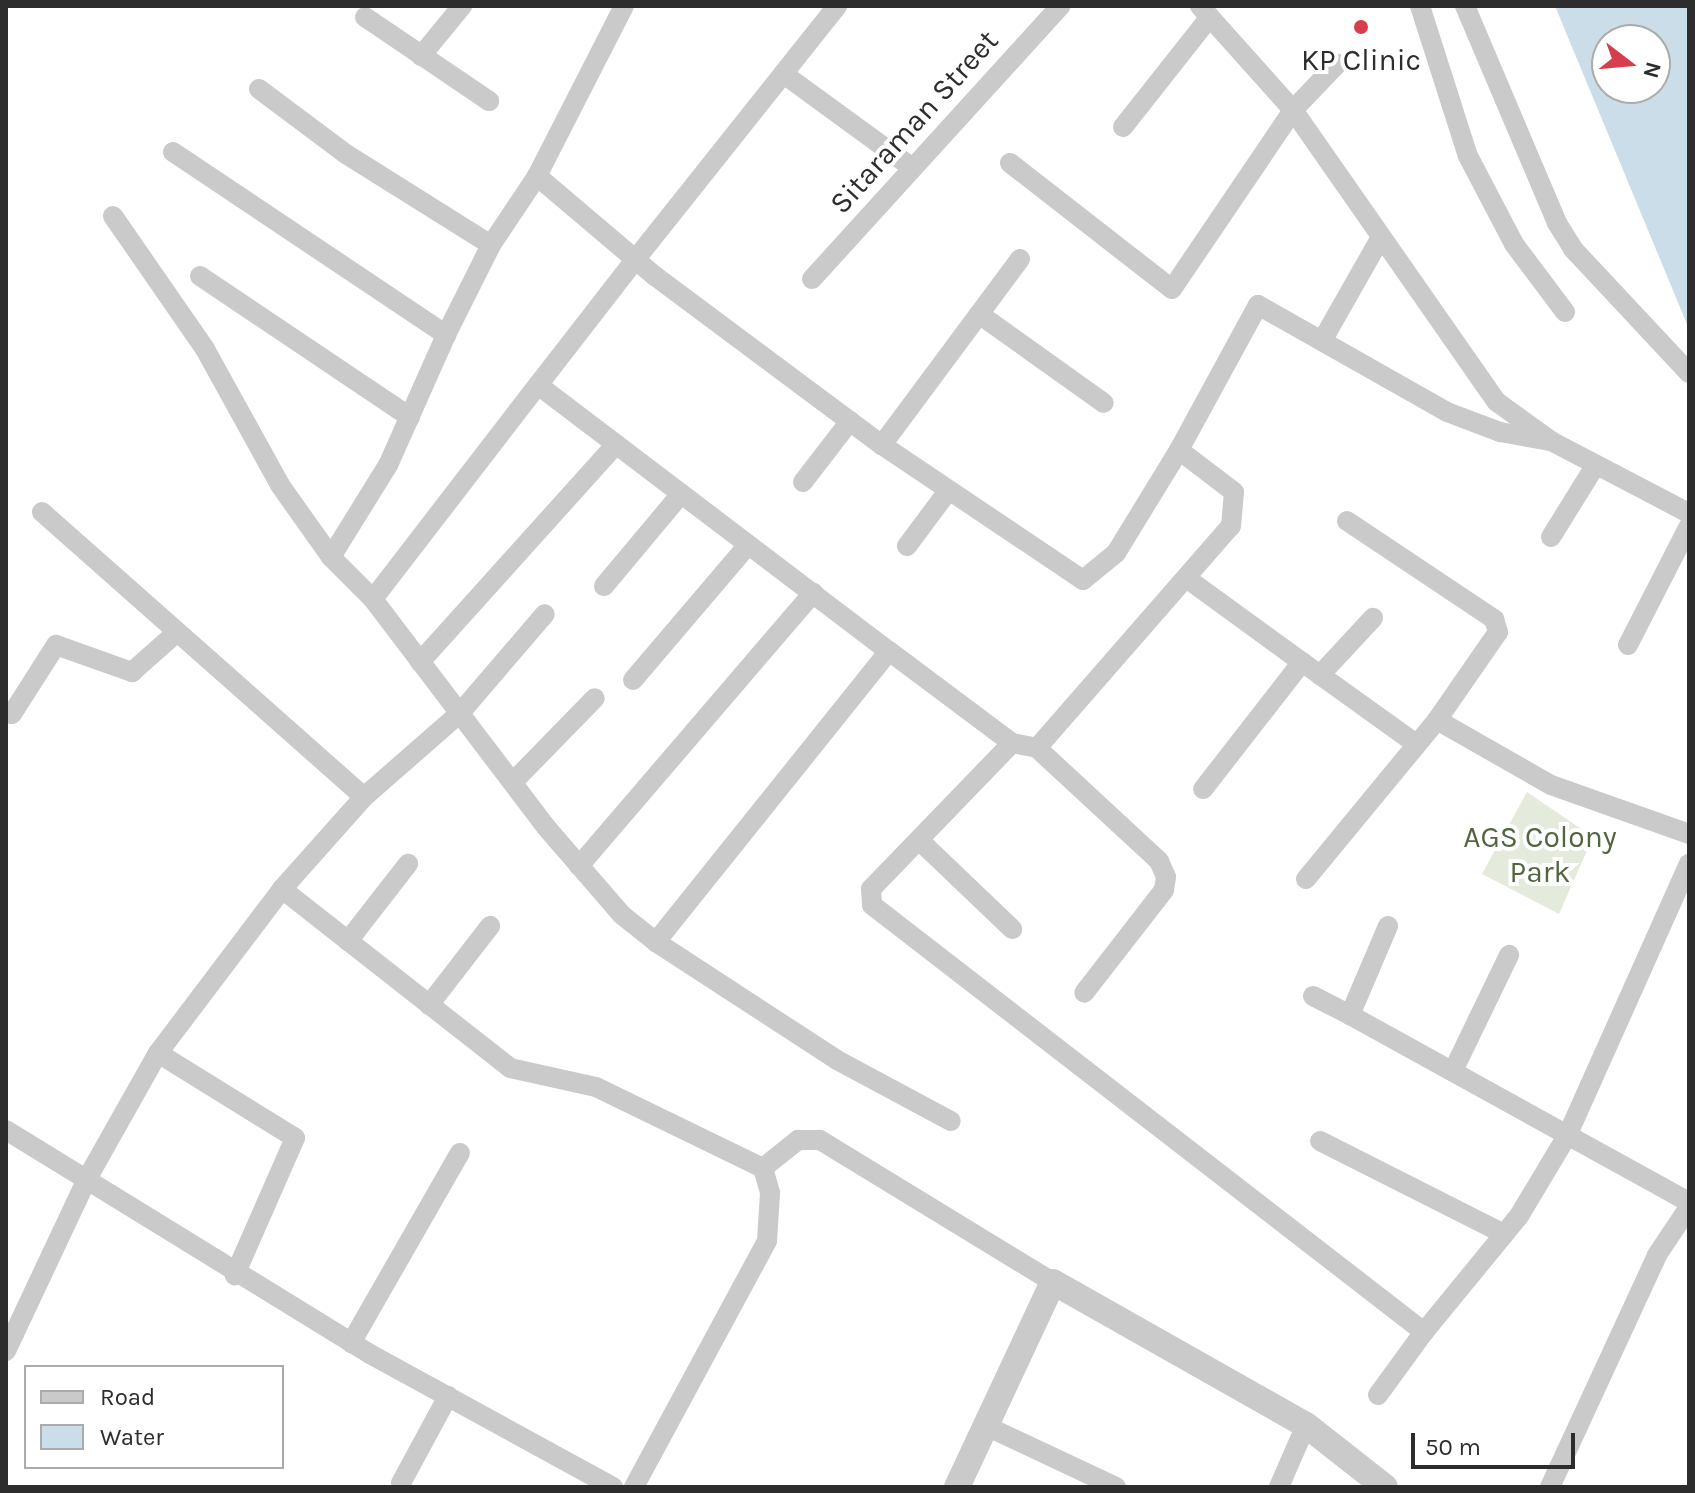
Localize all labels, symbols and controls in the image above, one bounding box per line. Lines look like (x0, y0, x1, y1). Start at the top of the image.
marker: KP Clinic (1350, 16, 1372, 38)
street label: Sitaraman Street (822, 23, 1006, 221)
north arrow (1591, 24, 1671, 104)
place label: KP Clinic (1301, 42, 1421, 78)
text: N (1637, 59, 1667, 81)
park label: AGS Colony Park (1463, 819, 1617, 890)
legend (24, 1365, 284, 1469)
text: Road (100, 1383, 155, 1411)
scale bar (1415, 1417, 1579, 1467)
text: Water (100, 1423, 164, 1451)
text: 50 m (1425, 1433, 1481, 1461)

